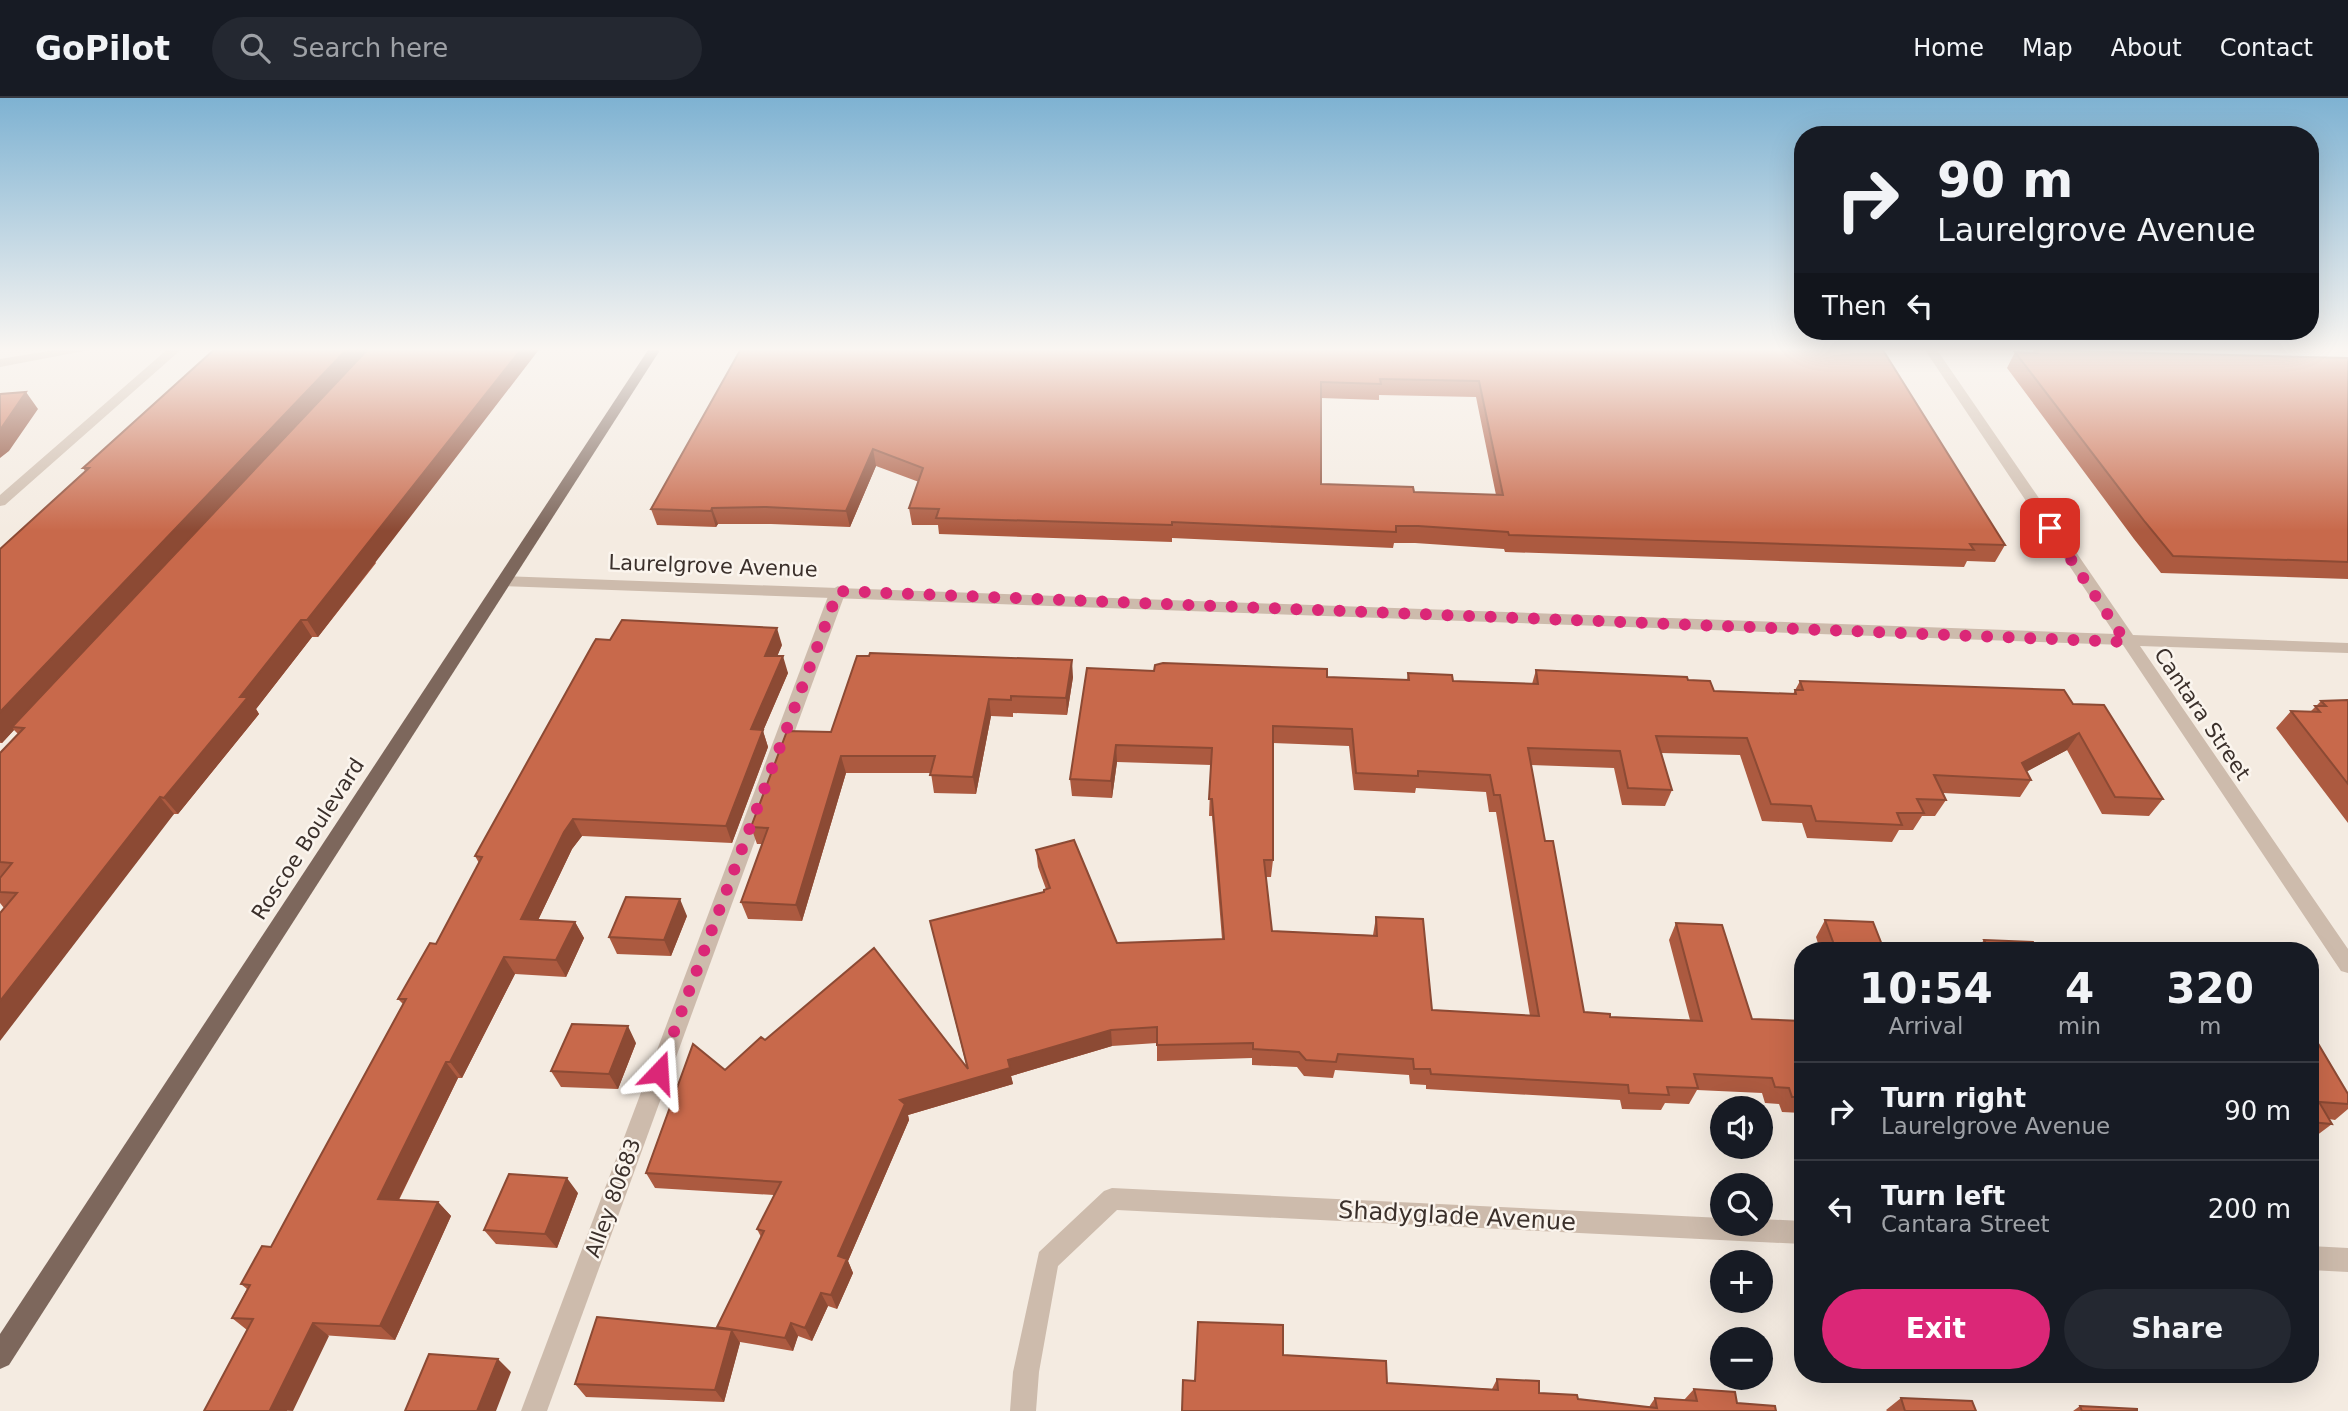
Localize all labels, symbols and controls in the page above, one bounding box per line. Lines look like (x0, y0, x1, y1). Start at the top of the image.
search box (212, 17, 702, 80)
text: GoPilot (35, 29, 170, 68)
icon: search (236, 29, 274, 67)
text: Search here (292, 33, 448, 63)
text: Home (1913, 34, 1984, 62)
text: Map (2022, 34, 2073, 62)
text: About (2111, 34, 2182, 62)
text: Contact (2220, 34, 2313, 62)
text: 90 m (1937, 152, 2073, 209)
icon: right (1822, 154, 1913, 245)
text: Laurelgrove Avenue (1937, 211, 2256, 249)
icon: left (1901, 287, 1939, 325)
text: Then (1822, 291, 1887, 321)
pin (2020, 498, 2080, 558)
icon: arrive (2031, 509, 2069, 547)
street label: Laurelgrove Avenue (608, 550, 818, 582)
street label: Cantara Street (2149, 643, 2255, 785)
street label: Roscoe Boulevard (247, 754, 369, 924)
text: 10:54 (1859, 964, 1993, 1013)
text: 4 (2065, 964, 2094, 1013)
text: 320 (2166, 964, 2254, 1013)
text: Arrival (1889, 1013, 1963, 1039)
text: min (2058, 1013, 2101, 1039)
text: m (2199, 1013, 2221, 1039)
position arrow (622, 1035, 696, 1109)
text: Turn right (1881, 1083, 2026, 1113)
icon: right (1822, 1092, 1860, 1130)
map controls (1710, 1096, 1773, 1390)
button: sound (1710, 1096, 1773, 1159)
text: 90 m (2224, 1096, 2291, 1126)
text: Laurelgrove Avenue (1881, 1113, 2110, 1139)
street label: Alley 80683 (580, 1135, 646, 1261)
button: search (1710, 1173, 1773, 1236)
text: Turn left (1881, 1181, 2005, 1211)
icon: left (1822, 1190, 1860, 1228)
text: 200 m (2208, 1194, 2291, 1224)
street label: Shadyglade Avenue (1337, 1196, 1577, 1236)
text: Cantara Street (1881, 1211, 2050, 1237)
button: + (1710, 1250, 1773, 1313)
button: Exit (1822, 1289, 2050, 1369)
button: Share (2064, 1289, 2291, 1369)
button: − (1710, 1327, 1773, 1390)

